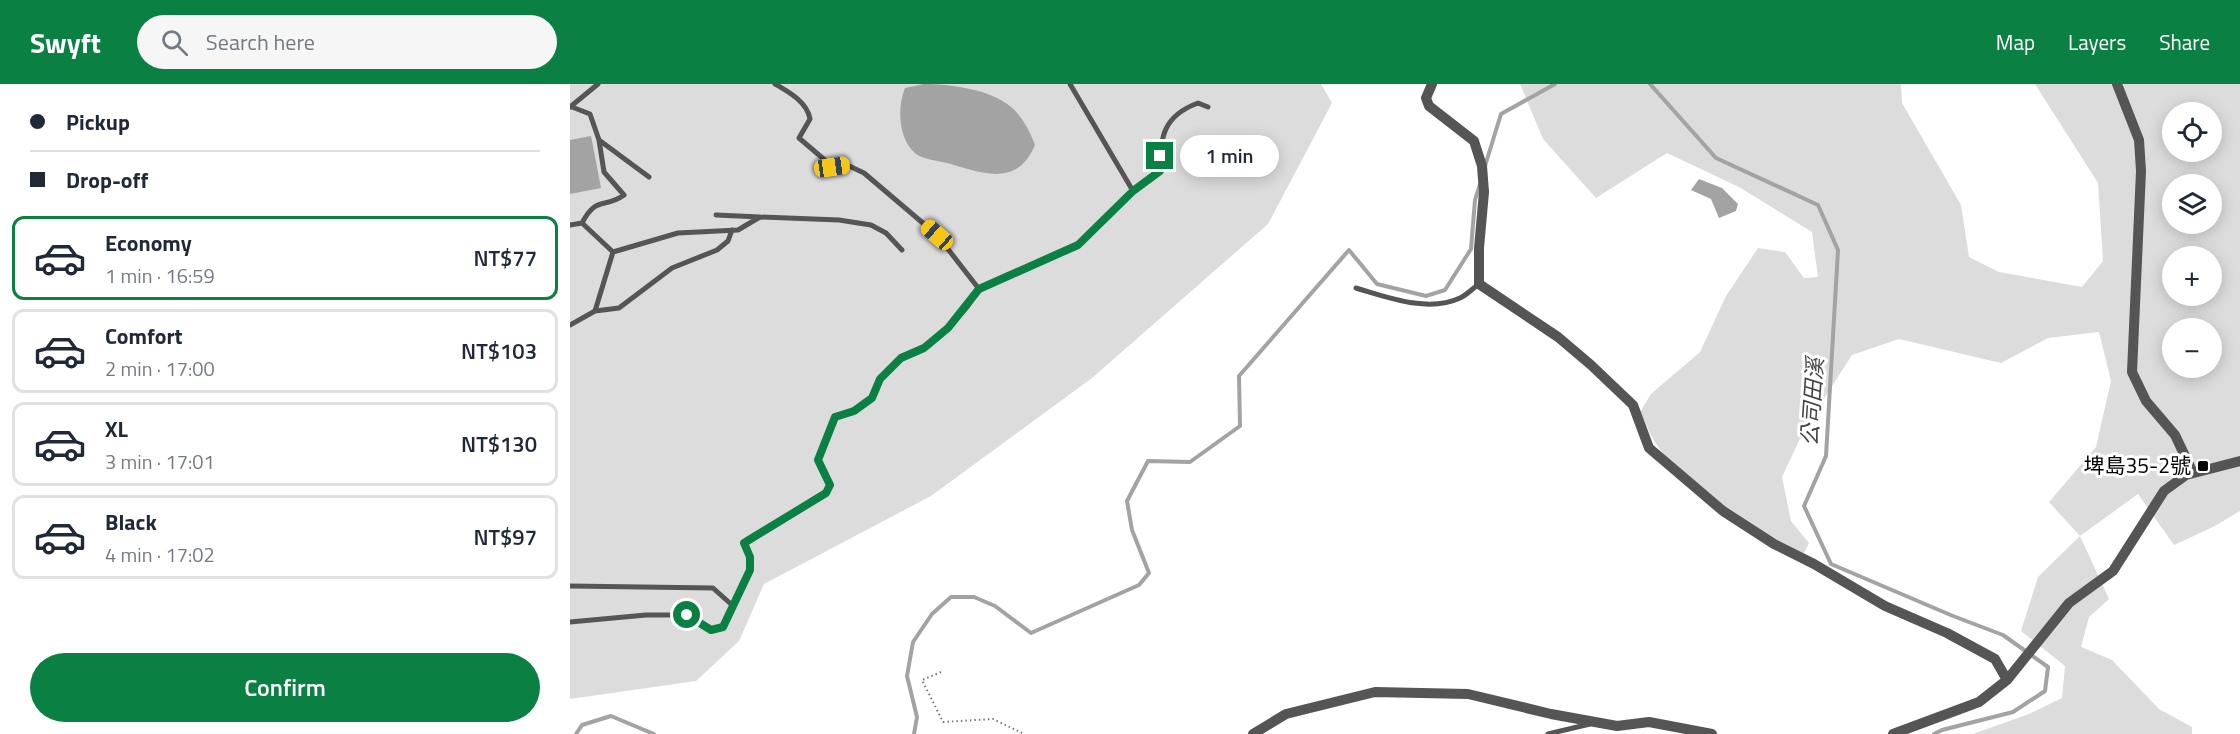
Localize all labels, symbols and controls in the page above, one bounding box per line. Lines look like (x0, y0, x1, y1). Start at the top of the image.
search box (137, 15, 557, 69)
text: Swyft (30, 21, 101, 64)
text: Search here (206, 25, 315, 59)
icon: search (158, 26, 191, 59)
text: Map (1996, 26, 2035, 58)
text: Layers (2068, 26, 2126, 58)
text: Share (2159, 26, 2210, 58)
map controls (2162, 102, 2222, 378)
button: locate (2162, 102, 2222, 162)
text: Pickup (66, 105, 130, 139)
callout: 1 min (1181, 135, 1280, 177)
text: 1 min (1205, 140, 1254, 171)
route end (1146, 142, 1173, 169)
car (813, 156, 851, 178)
text: Drop-off (66, 163, 148, 197)
button: layers (2162, 174, 2222, 234)
car (918, 216, 956, 254)
text: Economy (105, 226, 192, 260)
icon: car (33, 231, 87, 285)
text: NT$77 (473, 241, 537, 275)
button: + (2162, 246, 2222, 306)
text: 1 min · 16:59 (105, 260, 215, 291)
button: − (2162, 318, 2222, 378)
text: Comfort (105, 319, 183, 353)
icon: car (33, 324, 87, 378)
text: NT$103 (461, 334, 537, 368)
text: 2 min · 17:00 (105, 353, 215, 384)
water label: 公司田溪 (1792, 354, 1832, 447)
text: XL (105, 412, 128, 446)
icon: car (33, 417, 87, 471)
text: NT$130 (461, 427, 537, 461)
text: 3 min · 17:01 (105, 446, 215, 477)
place label: 埤島35-2號 (2084, 449, 2191, 481)
marker: 埤島35-2號 (2196, 459, 2210, 473)
text: Black (105, 505, 157, 539)
icon: car (33, 510, 87, 564)
text: NT$97 (473, 520, 537, 554)
text: 4 min · 17:02 (105, 539, 215, 570)
route start (673, 601, 700, 628)
button: Confirm (30, 653, 540, 722)

